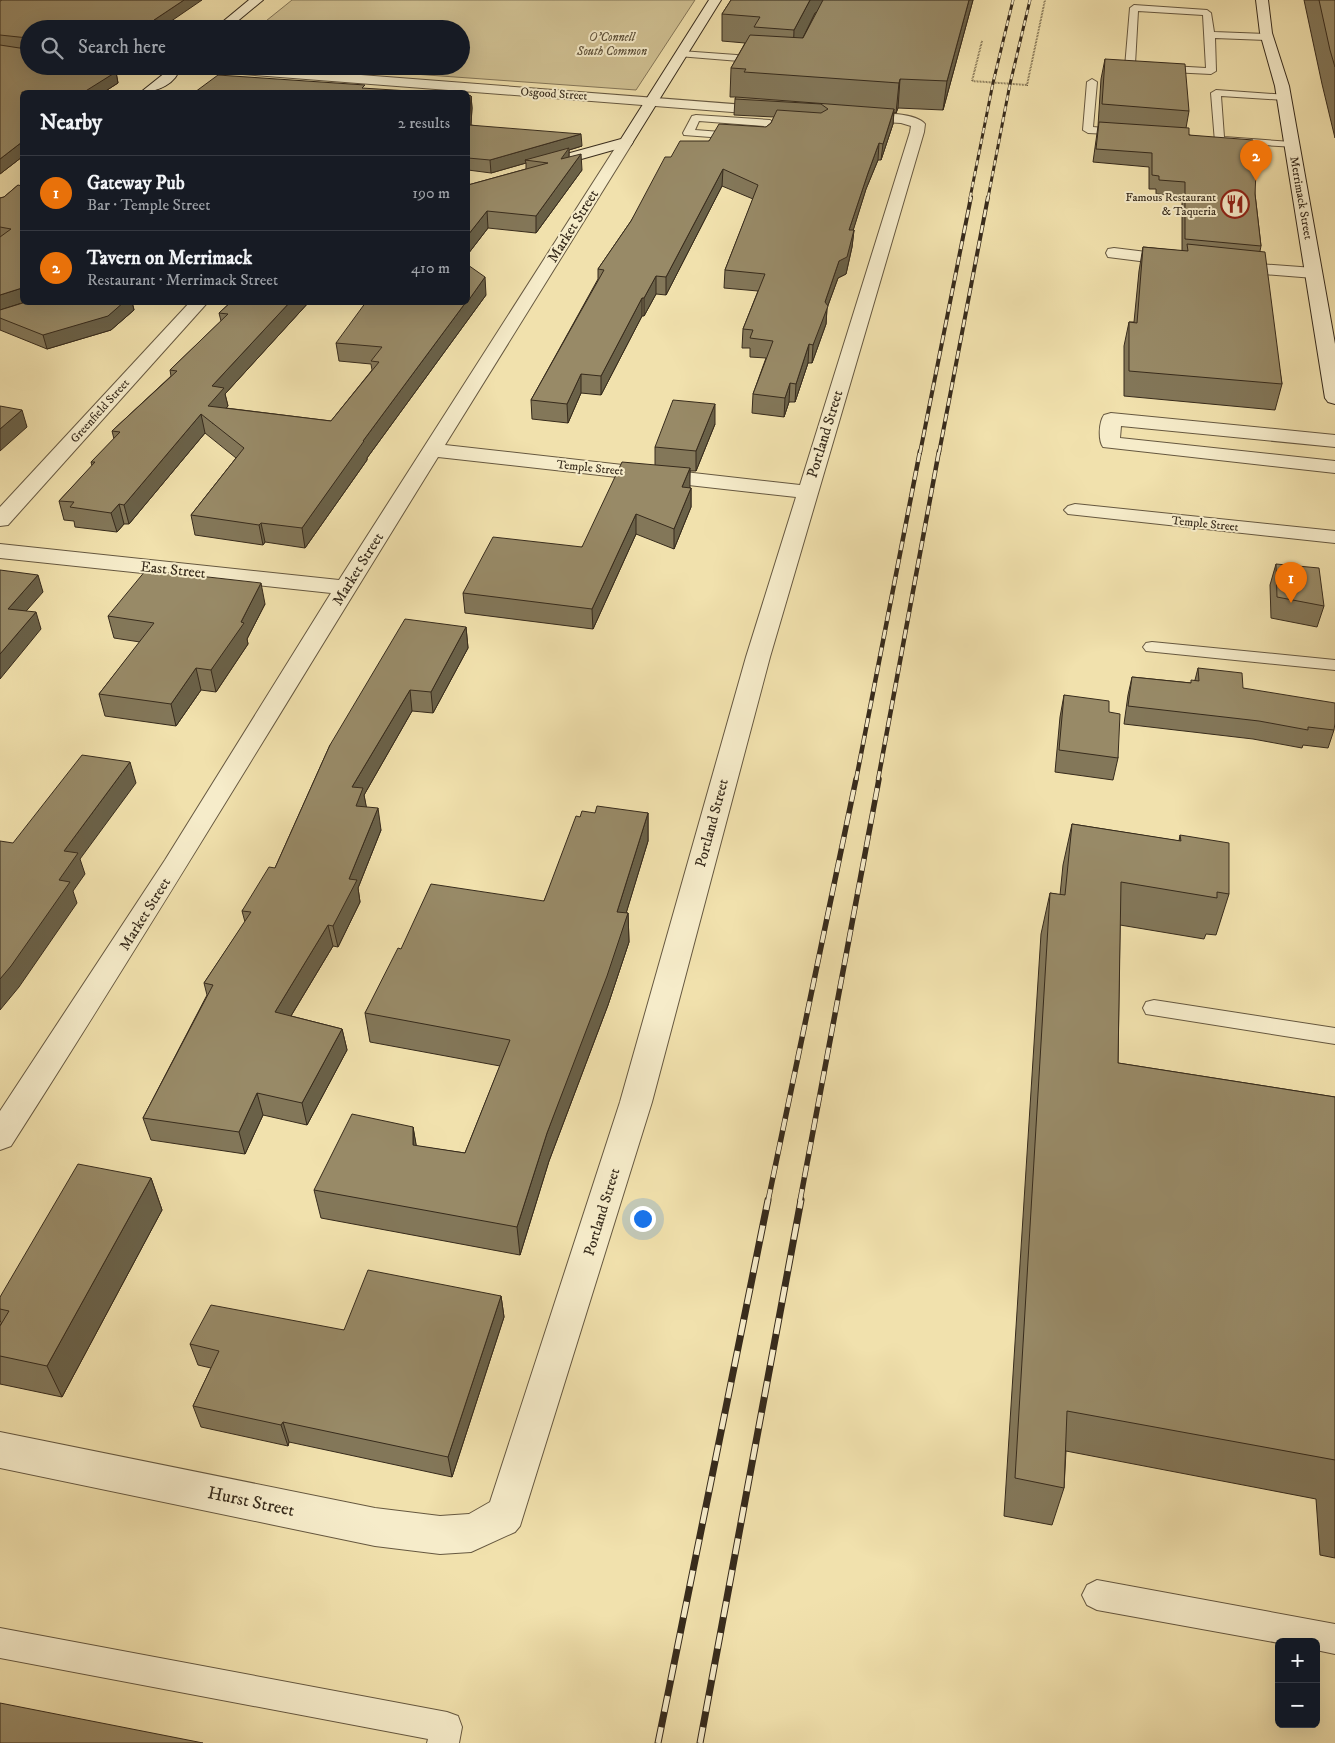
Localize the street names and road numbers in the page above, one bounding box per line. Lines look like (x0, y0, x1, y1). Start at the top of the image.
street label: Osgood Street (520, 84, 588, 104)
street label: Merrimack Street (1286, 155, 1316, 241)
street label: Market Street (543, 186, 603, 266)
street label: Greenfield Street (67, 376, 133, 446)
street label: Portland Street (803, 388, 847, 480)
street label: Temple Street (556, 457, 624, 479)
street label: Temple Street (1171, 513, 1239, 535)
street label: Market Street (328, 529, 388, 609)
street label: East Street (139, 557, 207, 583)
street label: Portland Street (691, 776, 733, 869)
street label: Market Street (115, 874, 175, 954)
street label: Portland Street (580, 1166, 624, 1258)
street label: Hurst Street (205, 1482, 297, 1522)

